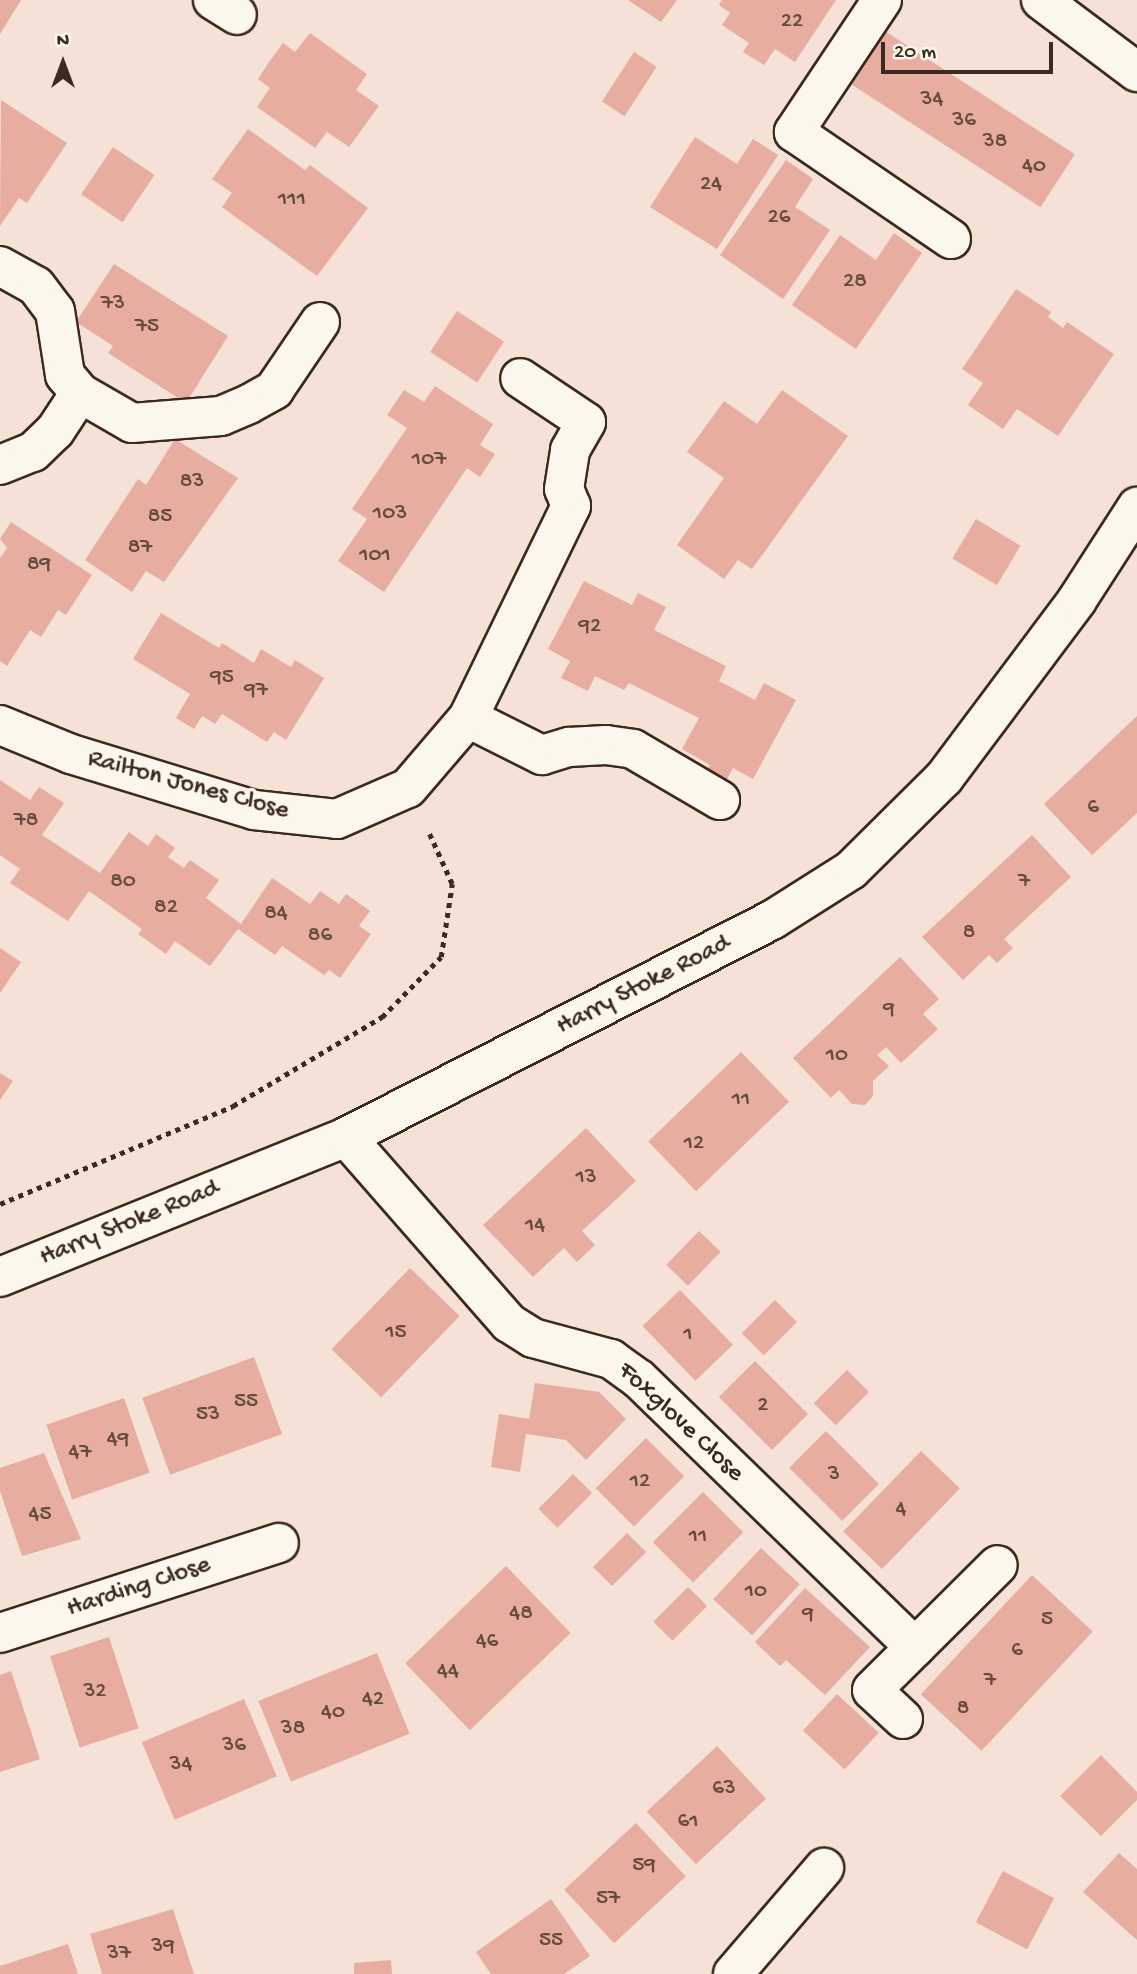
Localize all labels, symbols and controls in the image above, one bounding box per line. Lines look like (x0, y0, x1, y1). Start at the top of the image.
house number: 22 (781, 8, 803, 36)
north arrow (28, 28, 98, 98)
scale bar (885, 28, 1056, 72)
text: N (57, 30, 69, 53)
text: 20 m (894, 41, 936, 66)
house number: 34 (921, 86, 943, 114)
house number: 36 (952, 107, 976, 135)
house number: 38 (983, 128, 1007, 156)
house number: 40 (1022, 153, 1046, 181)
house number: 24 (700, 171, 722, 199)
house number: 111 (278, 186, 306, 214)
house number: 26 (768, 204, 790, 232)
house number: 28 (843, 268, 867, 296)
house number: 73 (101, 290, 125, 318)
house number: 75 (135, 313, 159, 341)
house number: 107 (412, 446, 446, 474)
house number: 83 (180, 468, 204, 496)
house number: 103 (373, 500, 407, 528)
house number: 85 (148, 503, 172, 531)
house number: 87 (128, 534, 152, 562)
house number: 101 (359, 542, 391, 570)
house number: 89 (27, 551, 51, 579)
house number: 92 (579, 613, 601, 641)
house number: 95 (210, 664, 234, 692)
house number: 97 (244, 677, 268, 705)
street label: Railton Jones Close (84, 744, 292, 828)
house number: 6 (1087, 794, 1099, 822)
house number: 78 (14, 807, 38, 835)
house number: 80 (110, 868, 136, 896)
house number: 7 (1018, 868, 1030, 896)
house number: 82 (154, 894, 178, 922)
house number: 84 (264, 900, 288, 928)
house number: 8 (963, 919, 975, 947)
house number: 86 (308, 922, 332, 950)
street label: Harry Stoke Road (552, 929, 736, 1043)
house number: 9 (883, 996, 895, 1024)
house number: 10 (826, 1042, 848, 1070)
house number: 11 (732, 1086, 750, 1114)
house number: 12 (684, 1130, 704, 1158)
house number: 13 (575, 1164, 597, 1192)
street label: Harry Stoke Road (36, 1174, 224, 1274)
house number: 14 (525, 1212, 545, 1240)
house number: 15 (385, 1319, 407, 1347)
house number: 1 (683, 1321, 693, 1349)
street label: Foxglove Close (610, 1356, 750, 1490)
house number: 55 (234, 1388, 258, 1416)
house number: 2 (757, 1392, 769, 1420)
house number: 53 (196, 1401, 220, 1429)
house number: 49 (107, 1426, 129, 1454)
house number: 47 (69, 1439, 91, 1467)
house number: 3 (828, 1461, 840, 1489)
house number: 12 (630, 1468, 650, 1496)
house number: 4 (896, 1496, 906, 1524)
house number: 45 (29, 1501, 51, 1529)
house number: 11 (689, 1523, 707, 1551)
street label: Harding Close (63, 1550, 215, 1626)
house number: 10 (745, 1578, 767, 1606)
house number: 48 (509, 1600, 533, 1628)
house number: 9 (802, 1601, 814, 1629)
house number: 5 (1041, 1606, 1053, 1634)
house number: 46 (476, 1628, 498, 1656)
house number: 6 (1011, 1637, 1023, 1665)
house number: 44 (437, 1658, 459, 1686)
house number: 7 (984, 1667, 996, 1695)
house number: 32 (83, 1678, 107, 1706)
house number: 42 (362, 1686, 384, 1714)
house number: 8 (957, 1695, 969, 1723)
house number: 40 (321, 1699, 345, 1727)
house number: 38 (281, 1715, 305, 1743)
house number: 36 (222, 1732, 246, 1760)
house number: 34 (170, 1751, 192, 1779)
house number: 63 (712, 1775, 736, 1803)
house number: 61 (678, 1808, 698, 1836)
house number: 59 (632, 1852, 656, 1880)
house number: 57 (596, 1885, 620, 1913)
house number: 55 (539, 1927, 563, 1955)
house number: 39 (151, 1933, 175, 1961)
house number: 37 (107, 1940, 131, 1968)

